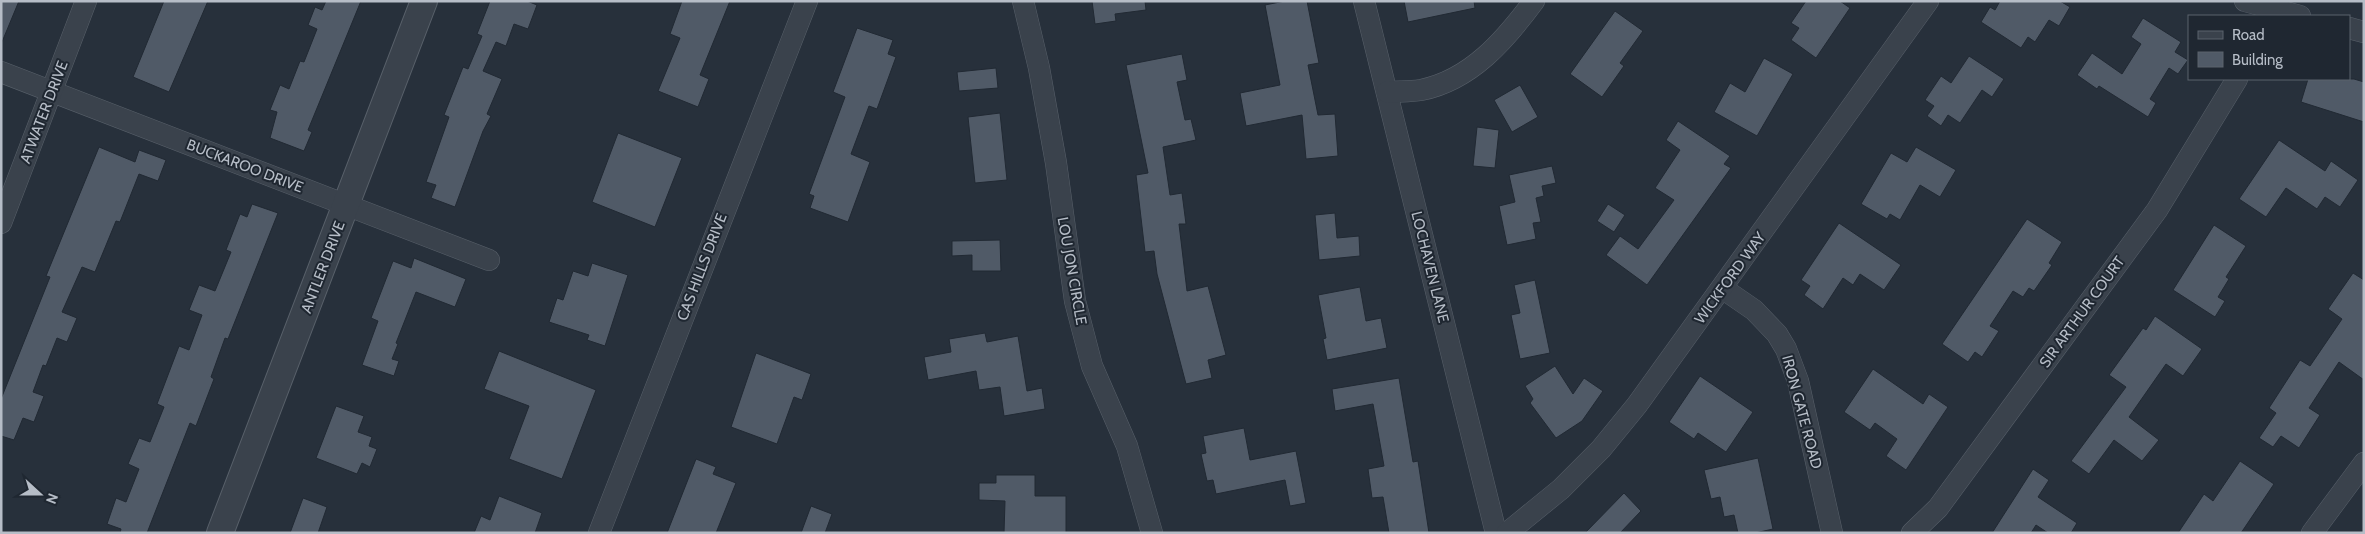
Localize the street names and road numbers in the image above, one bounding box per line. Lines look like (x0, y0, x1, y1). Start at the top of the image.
street label: ATWATER DRIVE (16, 58, 72, 166)
street label: BUCKAROO DRIVE (184, 135, 306, 197)
street label: LOCHAVEN LANE (1407, 209, 1453, 325)
street label: CAS HILLS DRIVE (673, 211, 731, 323)
street label: LOU JON CIRCLE (1054, 216, 1090, 326)
street label: ANTLER DRIVE (297, 218, 349, 316)
street label: WICKFORD WAY (1691, 228, 1770, 327)
street label: SIR ARTHUR COURT (2036, 253, 2128, 371)
street label: IRON GATE ROAD (1778, 353, 1826, 471)

